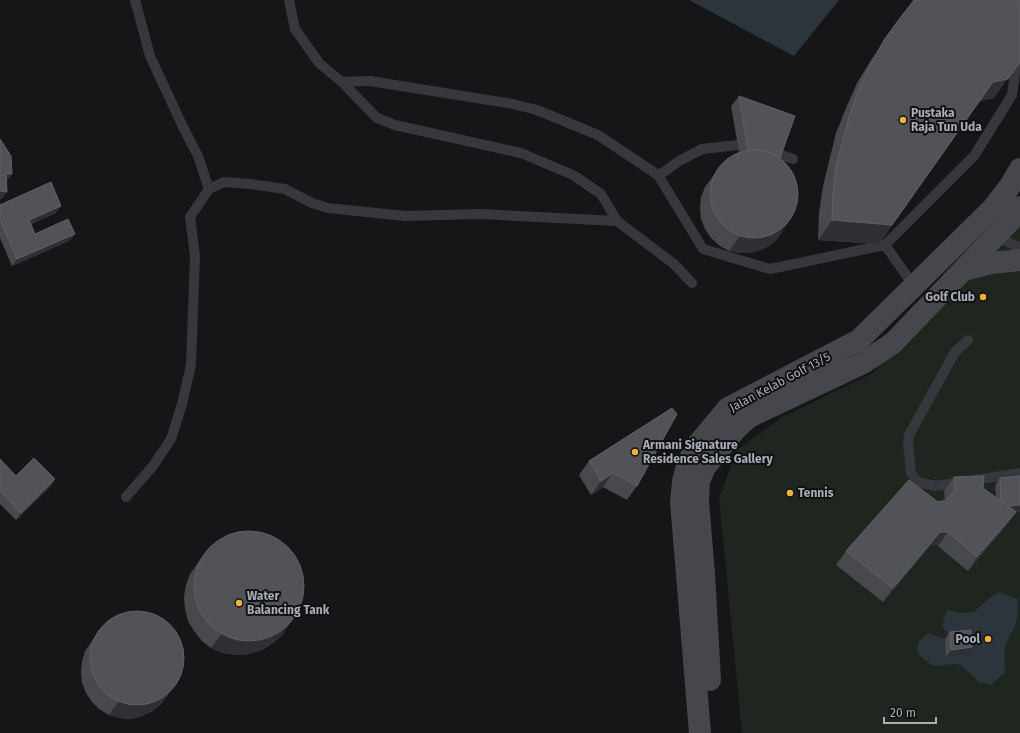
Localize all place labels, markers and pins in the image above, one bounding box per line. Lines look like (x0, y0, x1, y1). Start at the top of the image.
place label: Pustaka Raja Tun Uda (911, 106, 982, 134)
marker: Pustaka Raja Tun Uda (898, 115, 908, 125)
place label: Golf Club (925, 290, 975, 304)
marker: Golf Club (978, 292, 988, 302)
place label: Armani Signature Residence Sales Gallery (642, 438, 774, 466)
marker: Armani Signature Residence Sales Gallery (630, 447, 640, 457)
place label: Tennis (798, 486, 834, 500)
marker: Tennis (785, 488, 795, 498)
place label: Water Balancing Tank (247, 589, 330, 617)
marker: Water Balancing Tank (234, 598, 244, 608)
place label: Pool (956, 632, 980, 646)
marker: Pool (983, 634, 993, 644)

